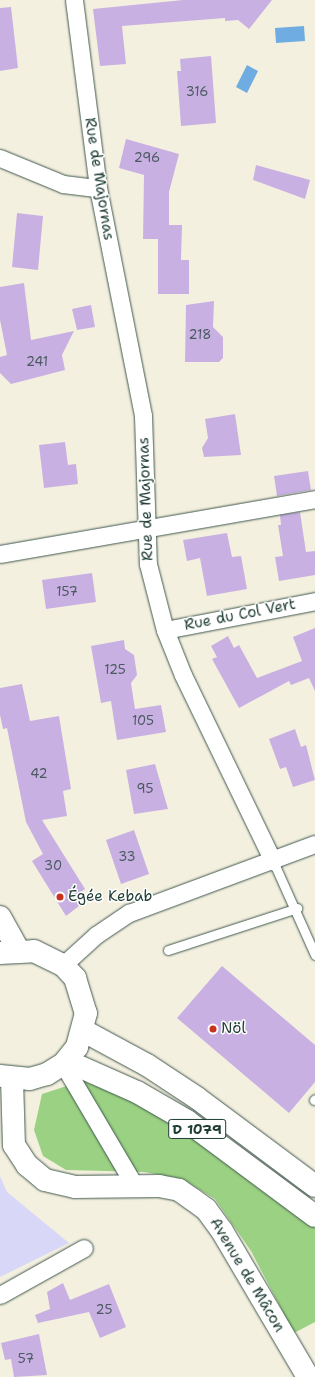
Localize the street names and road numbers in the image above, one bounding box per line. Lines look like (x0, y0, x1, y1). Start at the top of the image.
street label: Rue de Majornas (80, 116, 118, 242)
street label: Rue de Majornas (135, 437, 157, 561)
street label: Rue du Col Vert (183, 595, 297, 635)
road number: D 1079 (168, 1117, 226, 1141)
street label: Avenue de Mâcon (206, 1215, 288, 1335)

